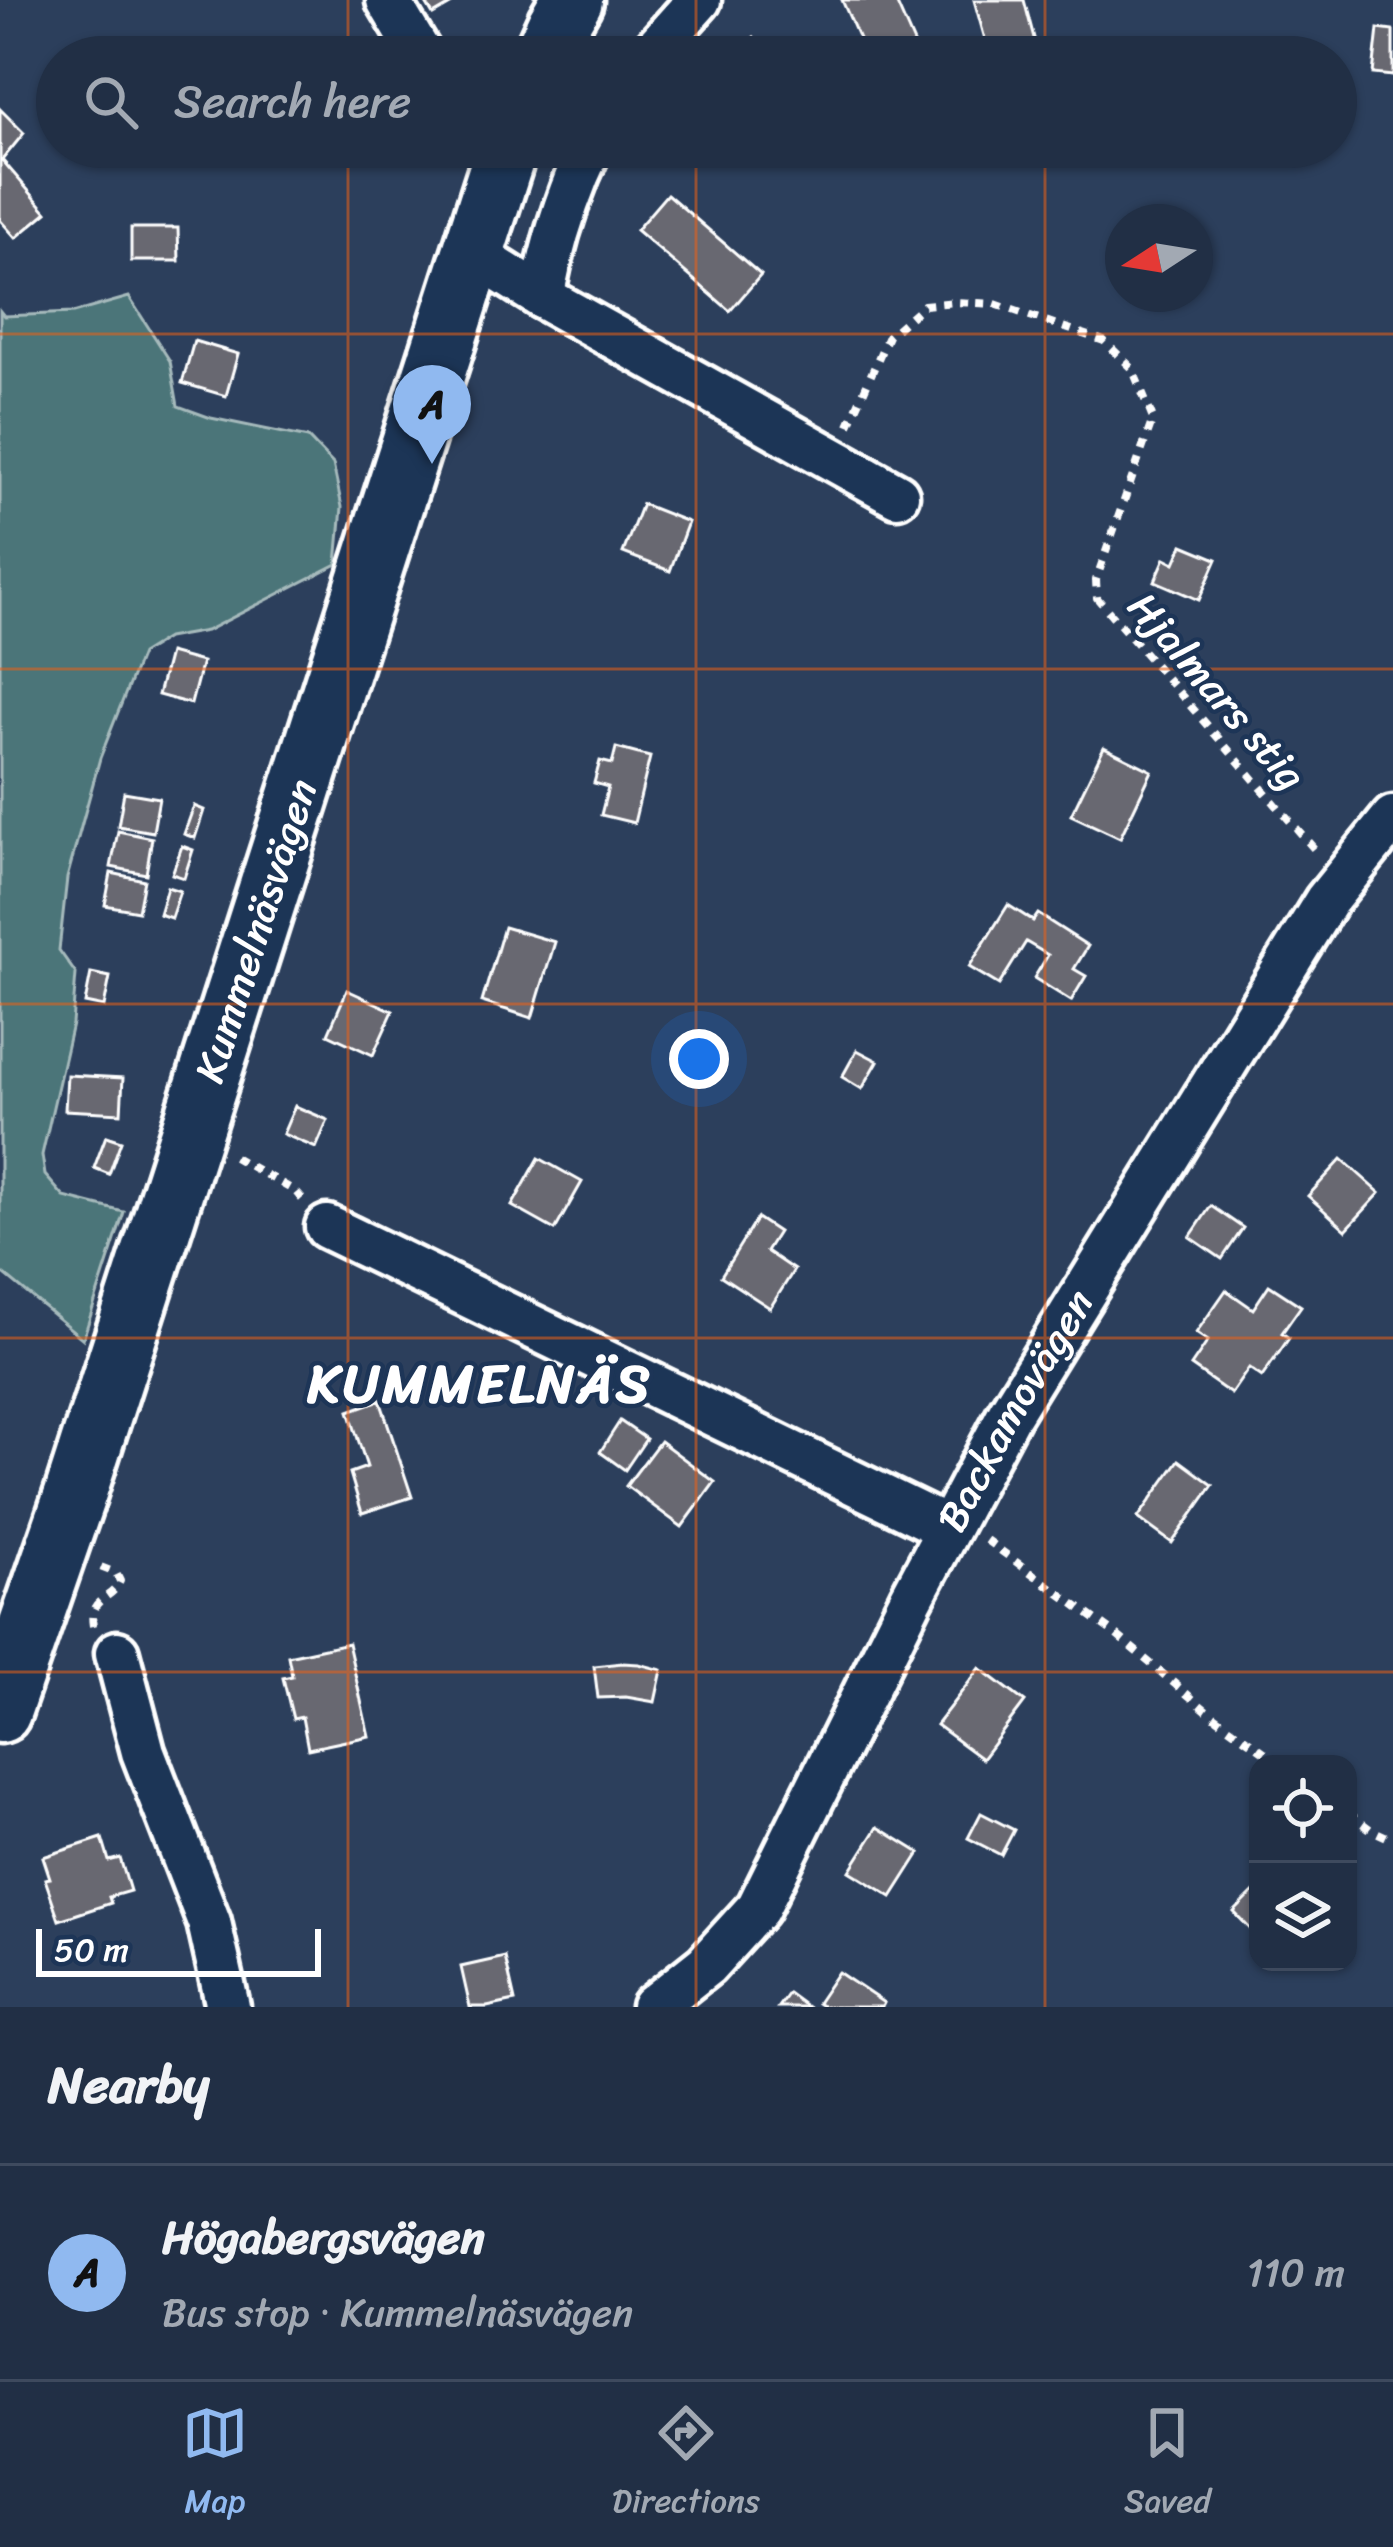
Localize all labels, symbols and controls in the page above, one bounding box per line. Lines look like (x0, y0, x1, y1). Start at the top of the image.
search box (36, 36, 1357, 168)
text: Search here (174, 62, 411, 142)
icon: search (78, 69, 144, 135)
north arrow (1105, 204, 1213, 312)
pin: A (393, 365, 471, 464)
street label: Hjalmars stig (1109, 574, 1325, 808)
street label: Kummelnäsvägen (172, 769, 339, 1092)
your location (669, 1029, 729, 1089)
street label: Backamovägen (916, 1274, 1115, 1546)
district label: KUMMELNÄS (306, 1336, 653, 1432)
map controls (1249, 1755, 1357, 1971)
button: locate (1249, 1755, 1357, 1863)
button: layers (1249, 1863, 1357, 1971)
text: 50 m (54, 1921, 129, 1979)
scale bar (36, 1923, 321, 1976)
text: Nearby (48, 2040, 209, 2130)
text: Högabergsvägen (162, 2198, 485, 2278)
text: A (74, 2238, 100, 2307)
text: 110 m (1247, 2238, 1345, 2307)
text: Bus stop · Kummelnäsvägen (162, 2278, 633, 2347)
tab: Map (182, 2400, 248, 2530)
tab: Directions (612, 2400, 760, 2530)
tab: Saved (1124, 2400, 1211, 2530)

